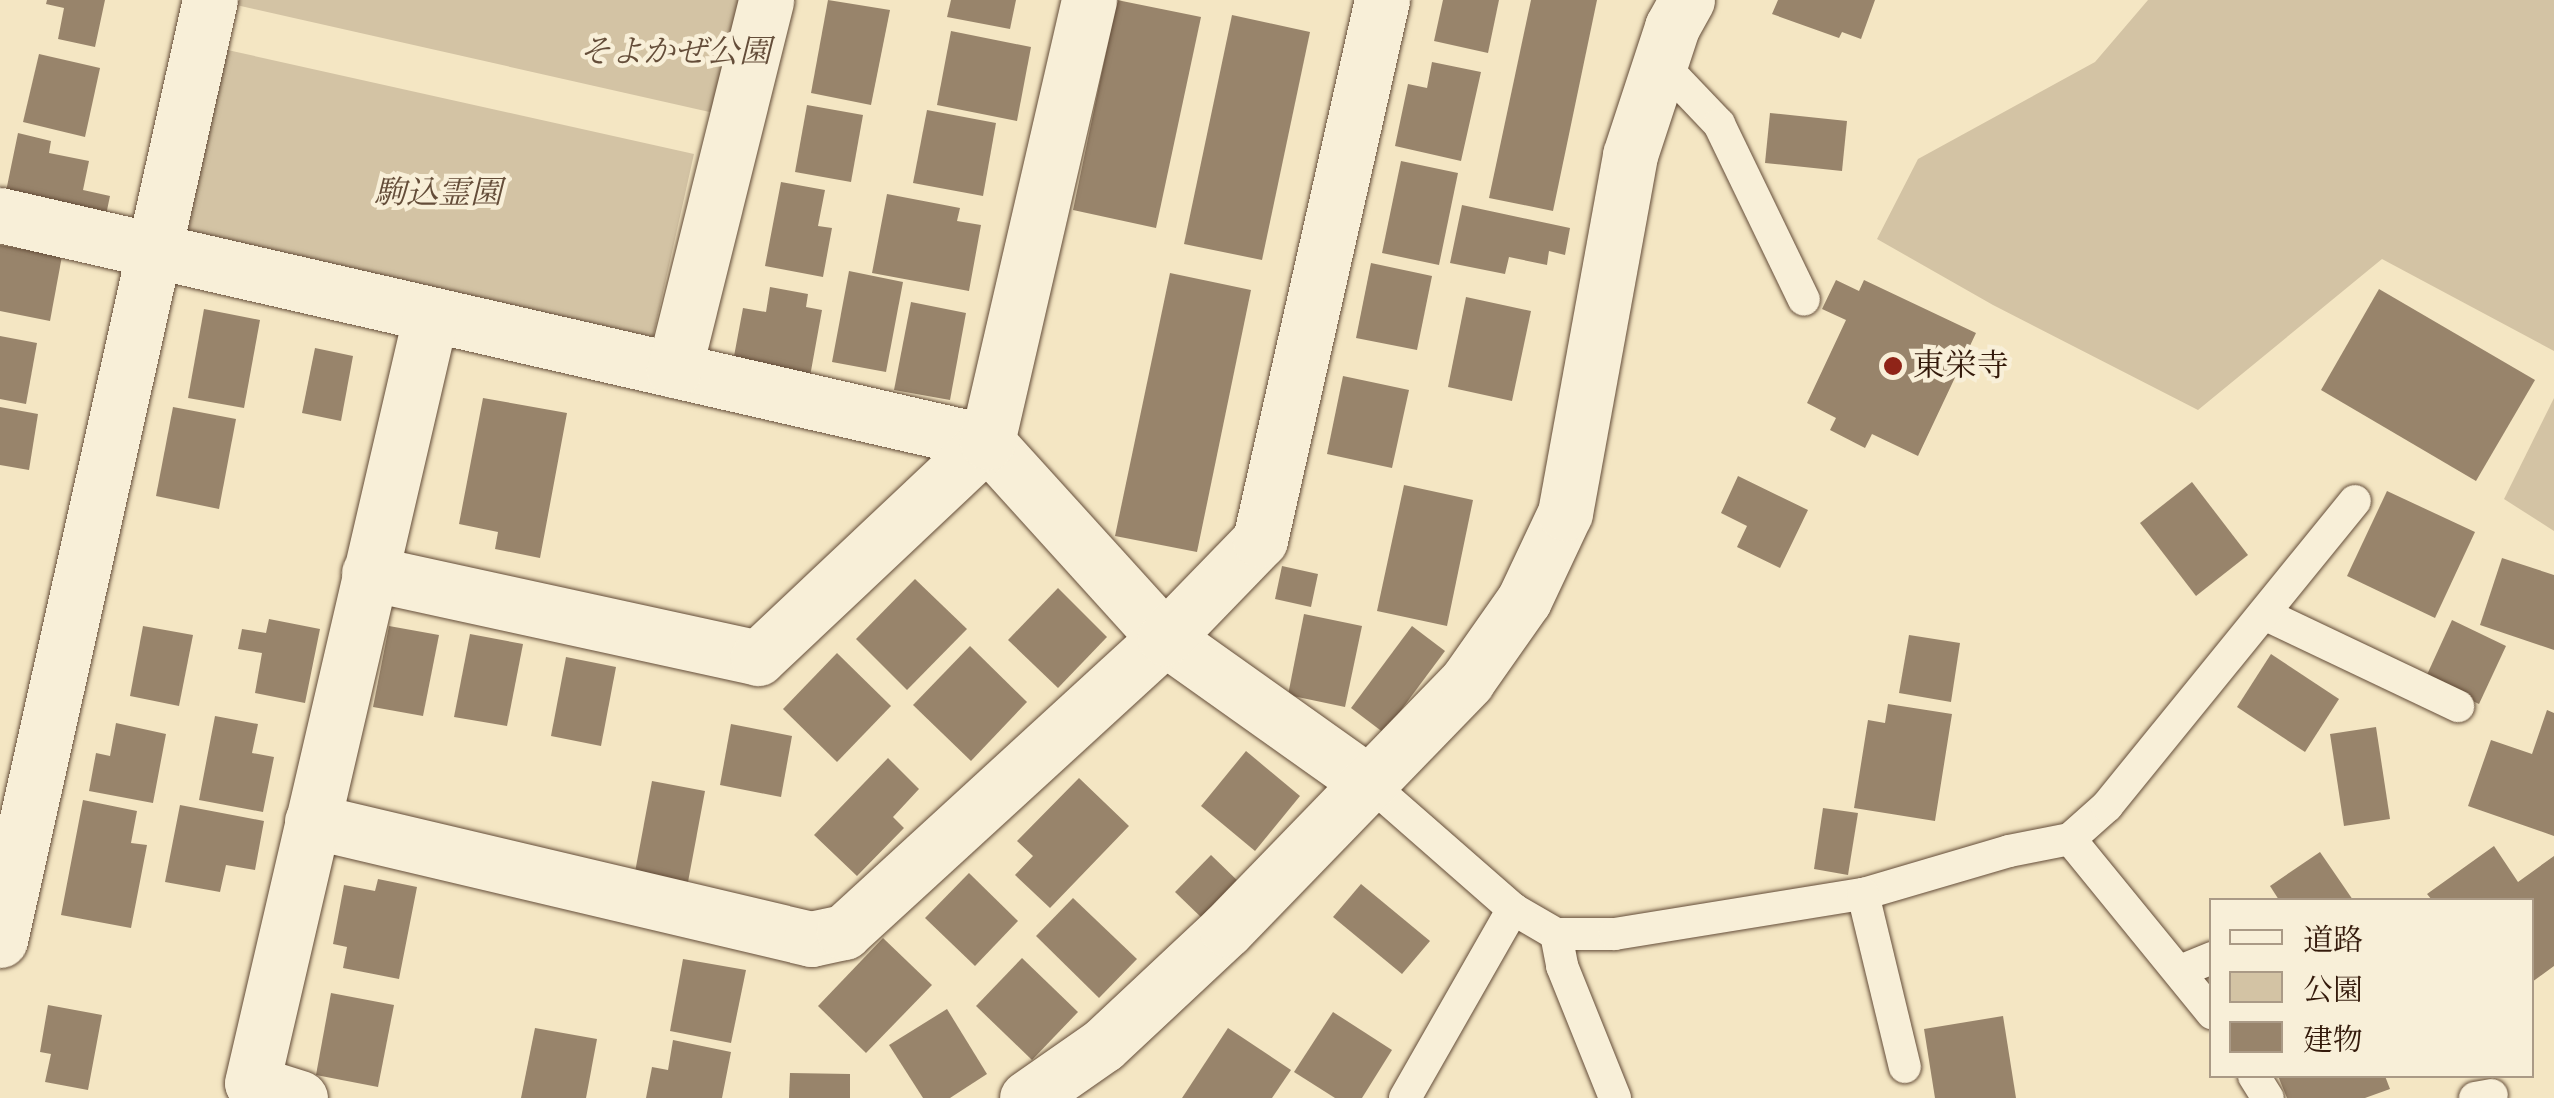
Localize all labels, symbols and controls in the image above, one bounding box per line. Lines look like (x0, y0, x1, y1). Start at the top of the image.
park label: そよかぜ公園 (579, 33, 771, 71)
park label: 駒込霊園 (374, 174, 502, 212)
place label: 東栄寺 (1913, 347, 2009, 385)
marker: 東栄寺 (1882, 355, 1904, 377)
legend (2209, 898, 2534, 1078)
text: 道路 (2303, 923, 2363, 958)
text: 公園 (2303, 973, 2363, 1008)
text: 建物 (2303, 1023, 2363, 1058)

